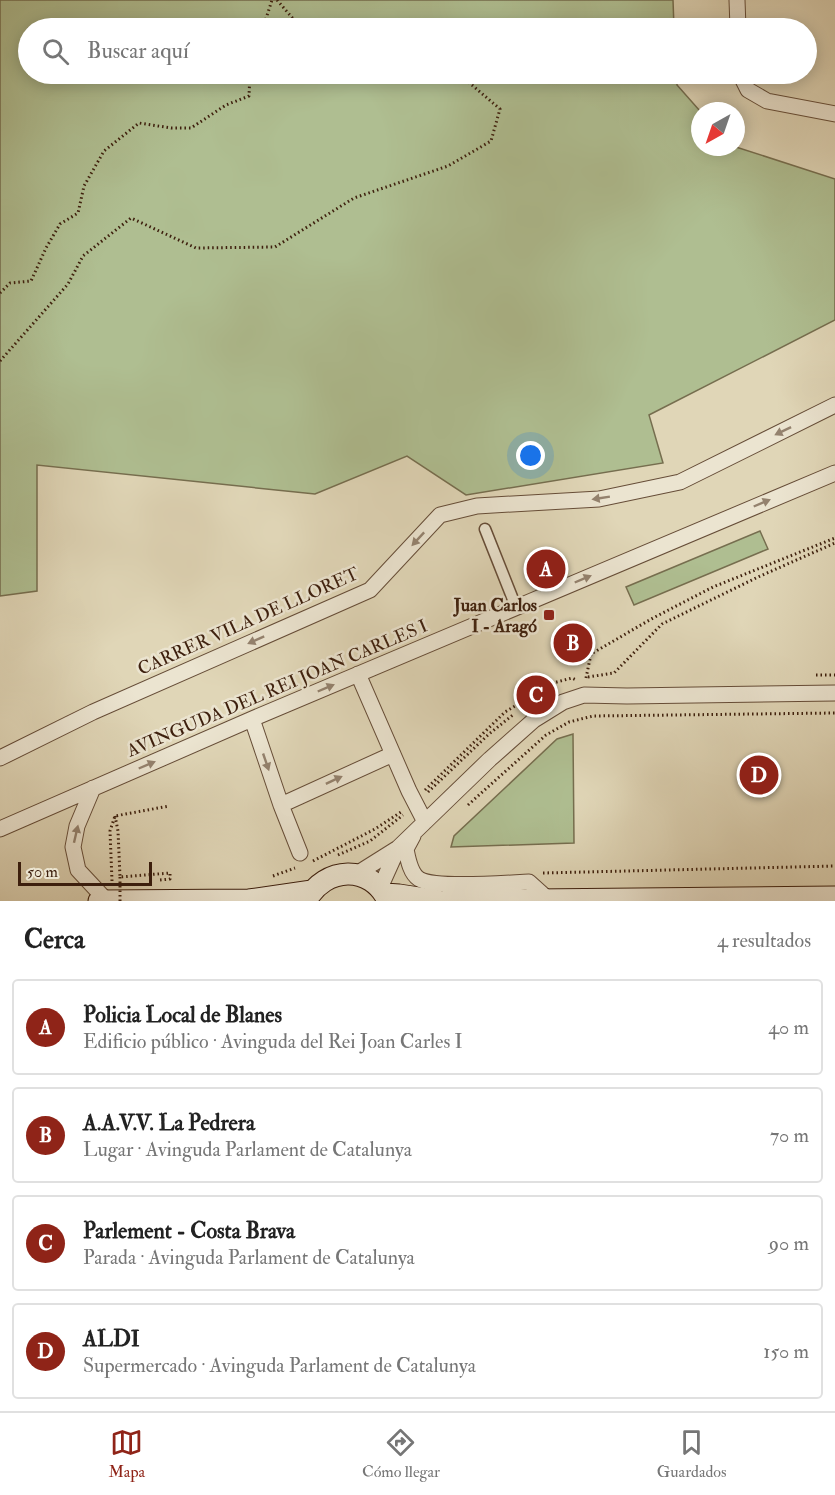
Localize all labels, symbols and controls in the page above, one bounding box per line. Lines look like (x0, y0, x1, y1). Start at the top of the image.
search box (18, 18, 817, 84)
icon: search (39, 35, 72, 68)
text: Buscar aquí (87, 37, 189, 65)
north arrow (691, 102, 745, 156)
one-way arrow (774, 426, 791, 436)
your location (516, 441, 545, 470)
one-way arrow (592, 494, 611, 503)
one-way arrow (754, 498, 772, 508)
one-way arrow (411, 531, 425, 546)
pin: A (526, 546, 566, 592)
street label: CARRER VILA DE LLORET (134, 562, 363, 681)
one-way arrow (574, 574, 592, 584)
place label: Juan Carlos I - Aragó (453, 594, 537, 638)
marker: Juan Carlos I - Aragó (542, 608, 556, 622)
street label: AVINGUDA DEL REI JOAN CARLES I (122, 614, 431, 763)
pin: B (554, 620, 592, 666)
one-way arrow (247, 636, 265, 646)
pin: C (516, 672, 556, 718)
one-way arrow (317, 683, 335, 693)
pin: D (740, 752, 778, 798)
one-way arrow (262, 753, 272, 771)
one-way arrow (138, 760, 156, 770)
one-way arrow (326, 776, 343, 785)
one-way arrow (72, 824, 81, 843)
scale bar (18, 859, 152, 886)
text: 50 m (27, 862, 58, 882)
text: Cerca (24, 924, 85, 956)
text: 4 resultados (717, 928, 811, 953)
text: Policia Local de Blanes (83, 1001, 282, 1029)
text: A (39, 1015, 52, 1040)
text: 40 m (768, 1015, 809, 1040)
text: Edificio público · Avinguda del Rei Joan Carles I (83, 1029, 463, 1054)
text: A.A.V.V. La Pedrera (83, 1109, 255, 1137)
text: B (39, 1123, 52, 1148)
text: 70 m (770, 1123, 809, 1148)
text: Lugar · Avinguda Parlament de Catalunya (83, 1137, 412, 1162)
text: Parlement - Costa Brava (83, 1217, 295, 1245)
text: C (38, 1231, 53, 1256)
text: 90 m (769, 1231, 809, 1256)
text: Parada · Avinguda Parlament de Catalunya (83, 1245, 415, 1270)
text: ALDI (83, 1325, 140, 1353)
text: D (37, 1339, 54, 1364)
text: 150 m (763, 1339, 809, 1364)
text: Supermercado · Avinguda Parlament de Catalunya (83, 1353, 476, 1378)
tab: Mapa (108, 1426, 145, 1482)
tab: Cómo llegar (362, 1426, 440, 1482)
tab: Guardados (657, 1426, 727, 1482)

